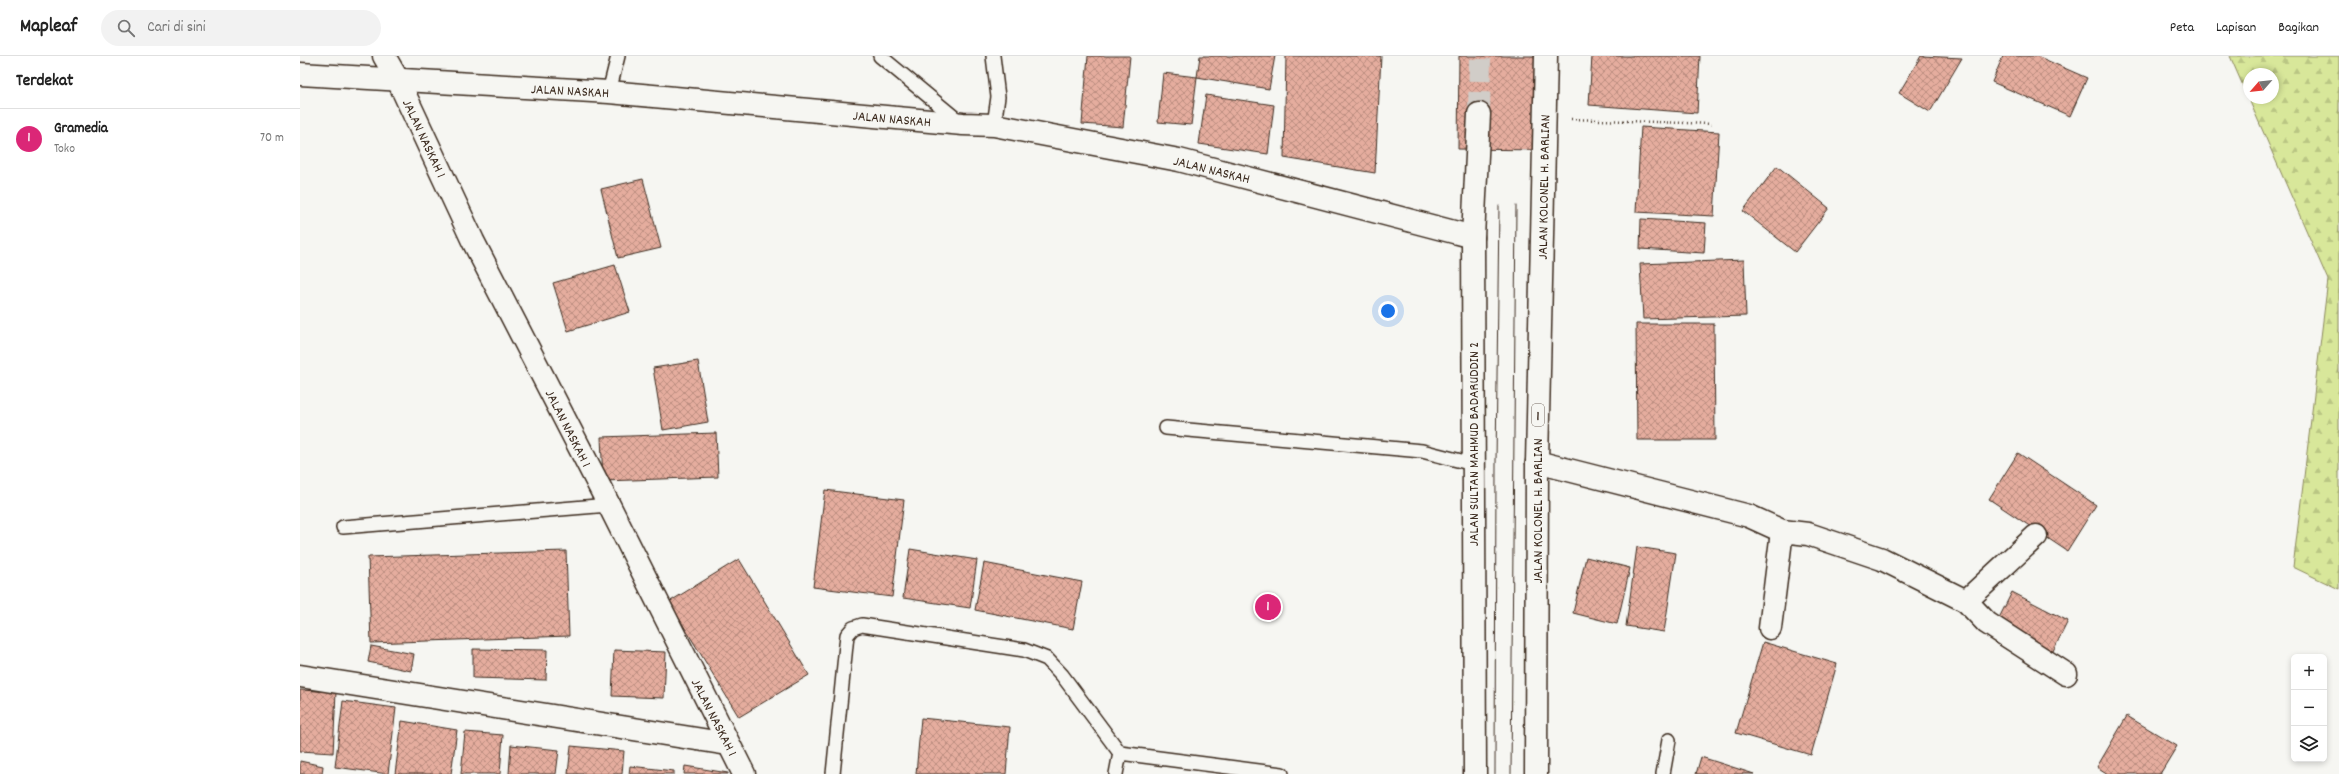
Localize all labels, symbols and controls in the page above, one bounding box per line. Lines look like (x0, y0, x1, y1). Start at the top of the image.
search box (101, 10, 381, 46)
text: Mapleaf (20, 14, 77, 41)
icon: search (115, 17, 137, 39)
text: Cari di sini (147, 17, 205, 39)
text: Peta (2170, 18, 2194, 38)
text: Lapisan (2216, 18, 2256, 38)
text: Bagikan (2278, 18, 2319, 38)
north arrow (2243, 68, 2279, 104)
text: Terdekat (16, 70, 73, 94)
street label: JALAN NASKAH (530, 80, 609, 104)
street label: JALAN NASKAH 1 (396, 96, 450, 181)
street label: JALAN NASKAH (852, 107, 932, 133)
street label: JALAN KOLONEL H. BARLIAN (1534, 114, 1556, 260)
text: Gramedia (54, 118, 108, 140)
text: 1 (28, 129, 30, 148)
text: 70 m (260, 129, 284, 148)
text: Toko (54, 140, 75, 159)
street label: JALAN NASKAH (1171, 152, 1252, 190)
your location (1378, 301, 1398, 321)
street label: JALAN SULTAN MAHMUD BADARUDDIN 2 (1465, 342, 1485, 546)
street label: JALAN NASKAH 1 (539, 387, 595, 471)
road number: 1 (1532, 404, 1544, 426)
street label: JALAN KOLONEL H. BARLIAN (1529, 438, 1549, 584)
pin: 1 (1255, 592, 1281, 622)
map controls (2291, 654, 2327, 762)
button: + (2291, 654, 2327, 690)
street label: JALAN NASKAH 1 (685, 676, 741, 760)
button: − (2291, 690, 2327, 726)
button: layers (2291, 726, 2327, 762)

